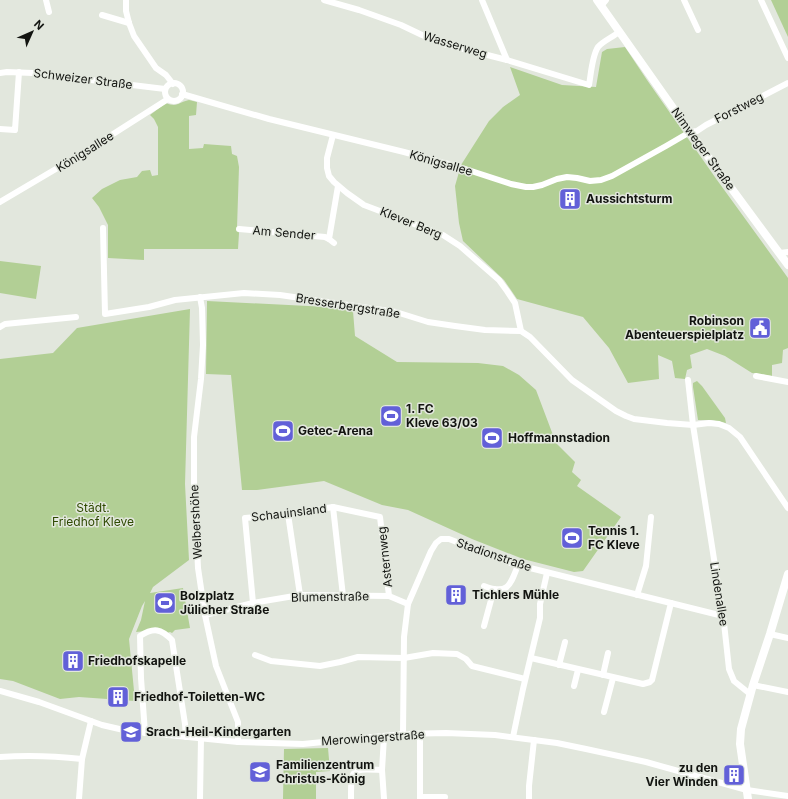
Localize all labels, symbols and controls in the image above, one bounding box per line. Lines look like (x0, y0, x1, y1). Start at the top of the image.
north arrow (12, 12, 52, 52)
text: N (31, 17, 47, 33)
street label: Wasserweg (421, 28, 489, 61)
street label: Schweizer Straße (33, 65, 133, 92)
street label: Forstweg (712, 89, 766, 126)
street label: Nimweger Straße (668, 104, 738, 193)
street label: Königsallee (53, 128, 116, 175)
street label: Königsallee (408, 146, 474, 179)
building icon: Aussichtsturm (557, 186, 583, 212)
place label: Aussichtsturm (586, 191, 673, 206)
street label: Klever Berg (378, 203, 444, 242)
street label: Am Sender (252, 222, 316, 243)
street label: Bresserbergstraße (295, 290, 401, 321)
place label: Robinson Abenteuerspielplatz (625, 313, 744, 342)
public building icon: Robinson Abenteuerspielplatz (747, 315, 773, 341)
place label: 1. FC Kleve 63/03 (406, 401, 478, 430)
sports icon: 1. FC Kleve 63/03 (378, 403, 404, 429)
sports icon: Getec-Arena (270, 418, 296, 444)
place label: Getec-Arena (298, 423, 373, 438)
sports icon: Hoffmannstadion (479, 425, 505, 451)
place label: Hoffmannstadion (508, 430, 610, 445)
street label: Welbershöhe (186, 484, 205, 560)
park label: Städt. Friedhof Kleve (52, 500, 134, 529)
street label: Schauinsland (250, 500, 328, 525)
place label: Tennis 1. FC Kleve (588, 523, 640, 552)
sports icon: Tennis 1. FC Kleve (559, 525, 585, 551)
street label: Asternweg (374, 526, 395, 588)
street label: Stadionstraße (454, 535, 534, 574)
street label: Lindenallee (707, 561, 732, 627)
building icon: Tichlers Mühle (443, 582, 469, 608)
place label: Tichlers Mühle (472, 587, 559, 602)
place label: Bolzplatz Jülicher Straße (180, 588, 269, 617)
street label: Blumenstraße (291, 588, 369, 605)
sports icon: Bolzplatz Jülicher Straße (152, 590, 178, 616)
building icon: Friedhofskapelle (60, 648, 86, 674)
place label: Friedhofskapelle (88, 653, 186, 668)
building icon: Friedhof-Toiletten-WC (105, 684, 131, 710)
place label: Friedhof-Toiletten-WC (134, 689, 265, 704)
school or university icon: Srach-Heil-Kindergarten (118, 719, 144, 745)
place label: Srach-Heil-Kindergarten (146, 724, 291, 739)
street label: Merowingerstraße (321, 726, 425, 749)
place label: Familienzentrum Christus-König (276, 757, 374, 786)
school or university icon: Familienzentrum Christus-König (247, 759, 273, 785)
place label: zu den Vier Winden (646, 760, 718, 789)
building icon: zu den Vier Winden (721, 762, 747, 788)

